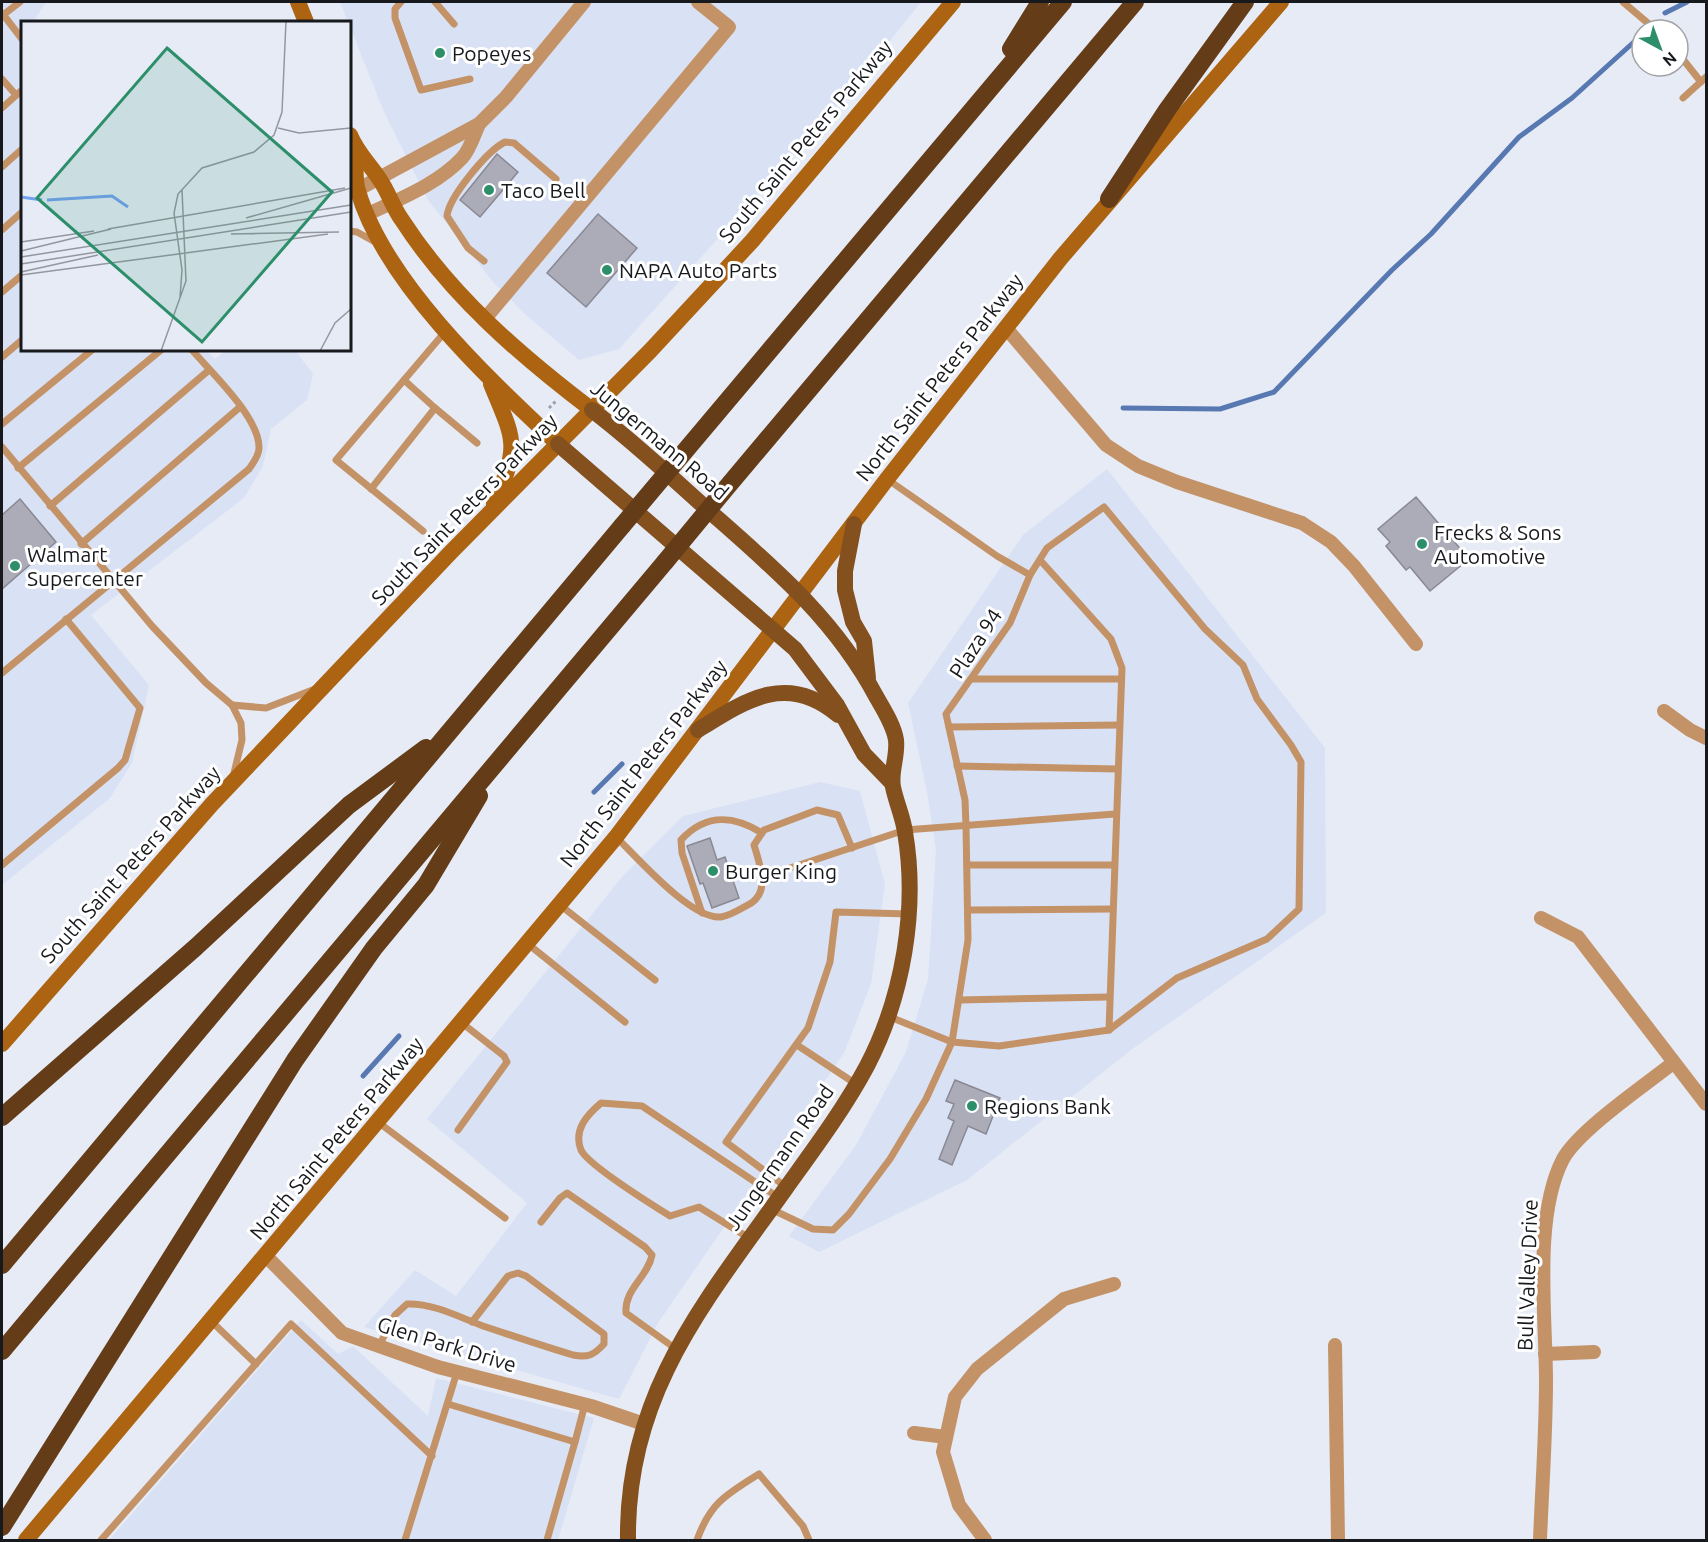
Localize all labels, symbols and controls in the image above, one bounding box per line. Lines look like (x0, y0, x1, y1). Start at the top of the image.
north arrow (1630, 18, 1690, 78)
inset map (21, 21, 351, 351)
street label: South Saint Peters Parkway (713, 35, 897, 247)
place label: Popeyes (452, 41, 531, 65)
marker: Popeyes (433, 46, 447, 60)
text: N (1659, 49, 1680, 70)
place label: Taco Bell (501, 178, 585, 202)
marker: Taco Bell (482, 183, 496, 197)
place label: NAPA Auto Parts (619, 258, 777, 282)
marker: NAPA Auto Parts (600, 263, 614, 277)
street label: North Saint Peters Parkway (851, 269, 1027, 485)
street label: Jungermann Road (586, 376, 734, 504)
street label: South Saint Peters Parkway (366, 408, 562, 610)
place label: Frecks & Sons Automotive (1434, 520, 1561, 568)
marker: Frecks & Sons Automotive (1415, 537, 1429, 551)
place label: Walmart Supercenter (27, 542, 143, 590)
marker: Walmart Supercenter (8, 559, 22, 573)
street label: Plaza 94 (944, 604, 1006, 682)
street label: North Saint Peters Parkway (555, 655, 731, 871)
street label: South Saint Peters Parkway (35, 761, 225, 967)
place label: Burger King (725, 859, 837, 883)
marker: Burger King (706, 864, 720, 878)
street label: North Saint Peters Parkway (244, 1032, 428, 1244)
street label: Jungermann Road (720, 1080, 838, 1234)
place label: Regions Bank (984, 1094, 1111, 1118)
marker: Regions Bank (965, 1099, 979, 1113)
street label: Bull Valley Drive (1512, 1199, 1542, 1351)
street label: Glen Park Drive (375, 1311, 519, 1377)

